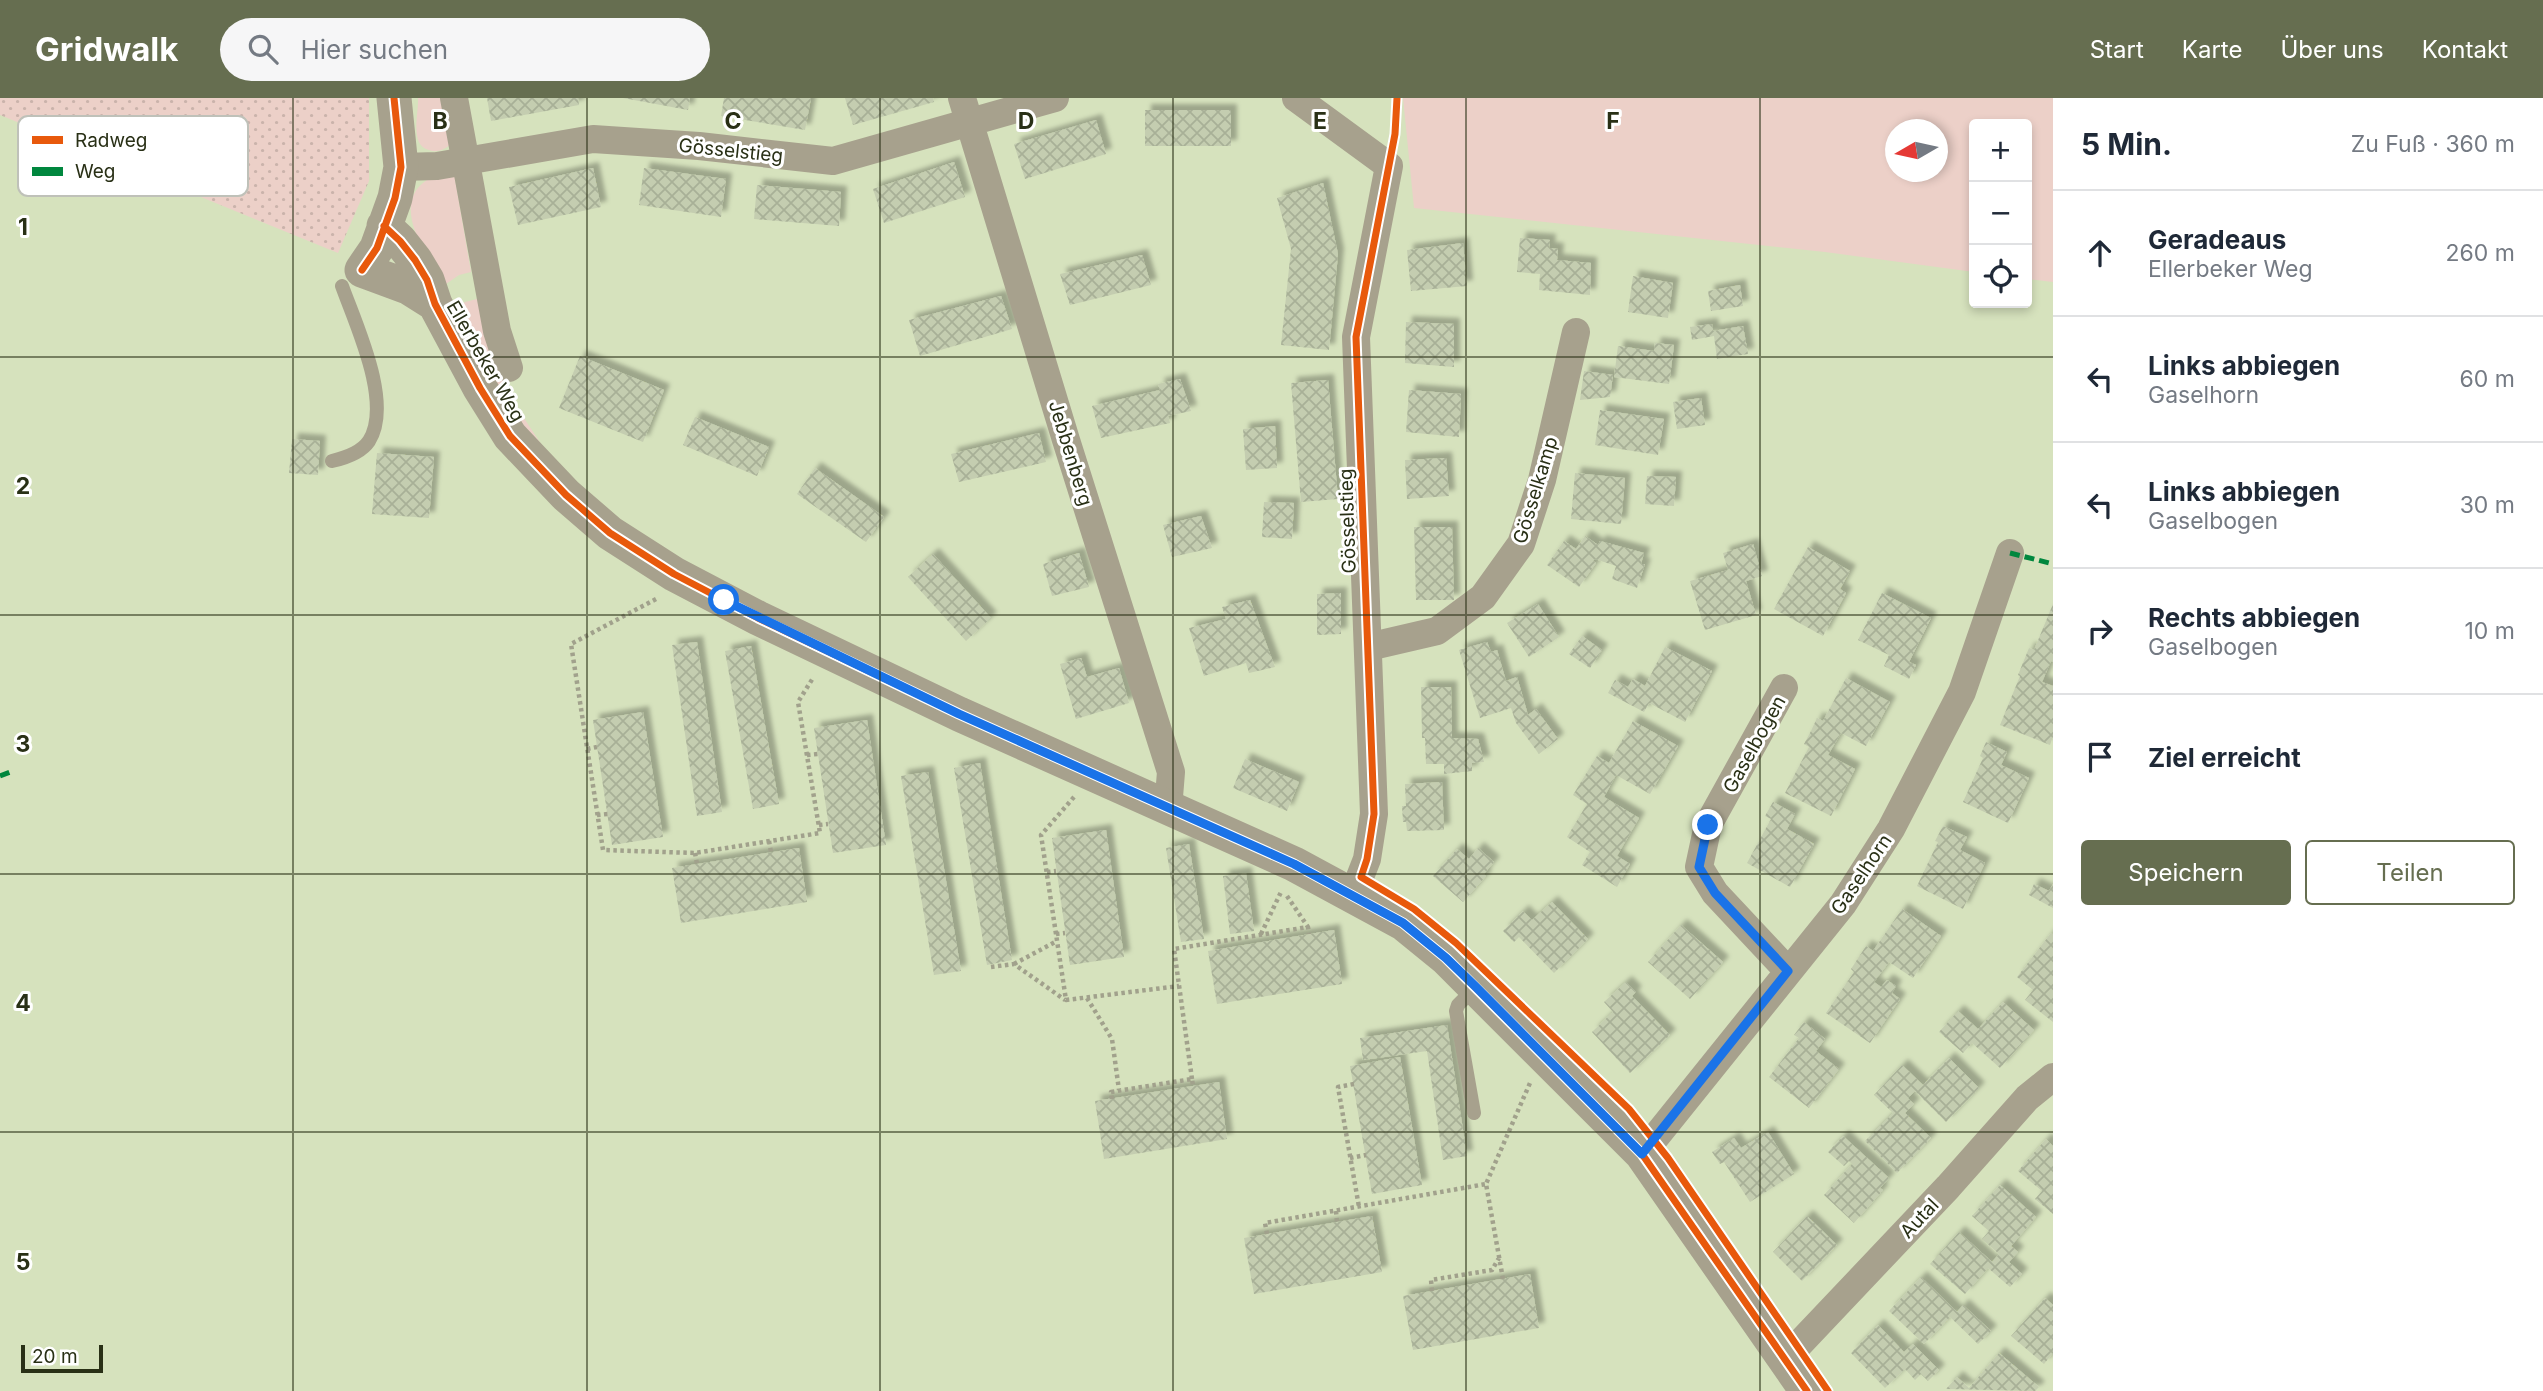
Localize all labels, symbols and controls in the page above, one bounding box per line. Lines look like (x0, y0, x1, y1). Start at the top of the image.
search box (220, 18, 710, 81)
text: Gridwalk (35, 29, 178, 69)
icon: search (244, 30, 282, 68)
text: Hier suchen (300, 34, 448, 65)
text: Start (2090, 35, 2144, 64)
text: Karte (2182, 35, 2242, 64)
text: Über uns (2280, 35, 2384, 64)
text: Kontakt (2422, 35, 2508, 64)
text: B (432, 107, 448, 135)
text: C (724, 107, 742, 135)
text: D (1018, 107, 1034, 135)
text: E (1313, 107, 1327, 135)
text: F (1606, 107, 1620, 135)
legend (18, 116, 248, 196)
north arrow (1885, 119, 1948, 182)
map controls (1969, 119, 2032, 308)
button: + (1969, 119, 2032, 182)
text: 5 Min. (2081, 126, 2172, 162)
text: Radweg (75, 129, 147, 152)
text: Zu Fuß · 360 m (2351, 130, 2515, 158)
street label: Gösselstieg (678, 134, 784, 167)
text: Weg (75, 160, 116, 183)
button: − (1969, 182, 2032, 245)
text: 1 (18, 213, 28, 241)
text: Geradeaus (2148, 224, 2286, 255)
icon: ahead (2081, 234, 2119, 272)
text: 260 m (2446, 239, 2515, 267)
button: locate (1969, 245, 2032, 308)
text: Ellerbeker Weg (2148, 255, 2313, 283)
street label: Ellerbeker Weg (442, 297, 530, 426)
text: Links abbiegen (2148, 350, 2340, 381)
icon: left (2081, 360, 2119, 398)
text: 60 m (2460, 365, 2515, 393)
text: Gaselhorn (2148, 381, 2259, 409)
street label: Jebbenberg (1044, 398, 1097, 508)
street label: Gösselkamp (1508, 434, 1563, 546)
street label: Gösselstieg (1334, 468, 1361, 574)
text: 2 (16, 472, 30, 500)
text: Links abbiegen (2148, 476, 2340, 507)
icon: left (2081, 486, 2119, 524)
text: 30 m (2460, 491, 2515, 519)
text: Gaselbogen (2148, 507, 2278, 535)
route start (708, 584, 739, 615)
text: Rechts abbiegen (2148, 602, 2360, 633)
icon: right (2081, 612, 2119, 650)
text: 10 m (2465, 617, 2515, 645)
text: Gaselbogen (2148, 633, 2278, 661)
street label: Gaselbogen (1718, 692, 1791, 797)
text: 3 (16, 730, 30, 758)
icon: arrive (2081, 738, 2119, 776)
text: Ziel erreicht (2148, 742, 2301, 773)
route end (1692, 809, 1723, 840)
street label: Gaselhorn (1826, 830, 1897, 919)
button: Speichern (2081, 840, 2291, 905)
button: Teilen (2305, 840, 2515, 905)
text: 4 (15, 989, 31, 1017)
street label: Autal (1895, 1194, 1943, 1243)
text: 5 (16, 1248, 30, 1276)
scale bar (21, 1342, 103, 1374)
text: 20 m (32, 1345, 78, 1368)

